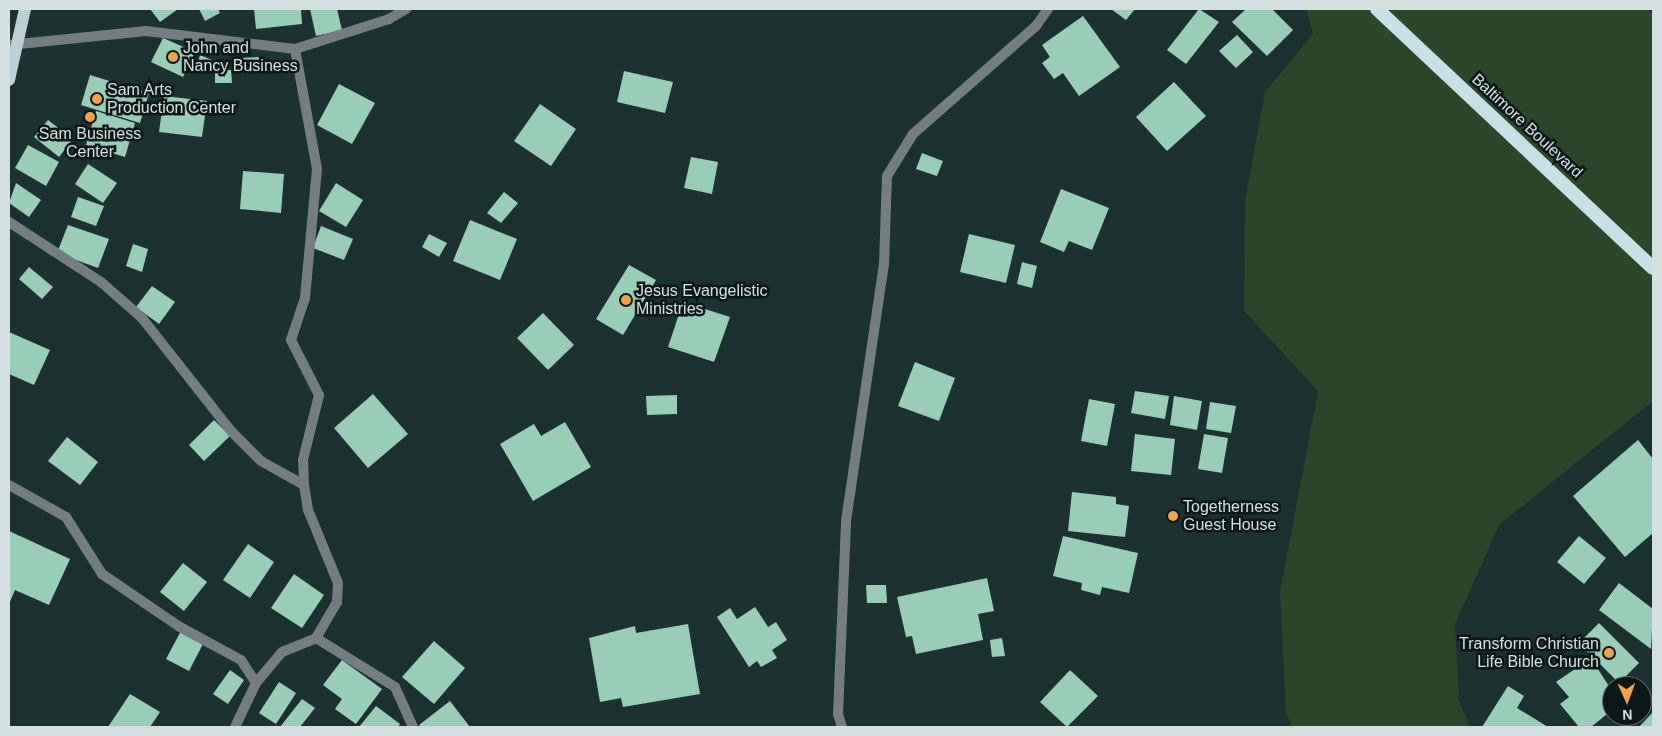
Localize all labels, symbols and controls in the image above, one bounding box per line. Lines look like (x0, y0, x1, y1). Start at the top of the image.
place label: John and Nancy Business (183, 38, 298, 76)
marker: John and Nancy Business (167, 51, 179, 63)
street label: Baltimore Boulevard (1468, 70, 1586, 182)
place label: Sam Arts Production Center (107, 80, 236, 118)
marker: Sam Arts Production Center (91, 93, 103, 105)
marker: Sam Business Center (84, 111, 96, 123)
place label: Sam Business Center (39, 124, 141, 162)
place label: Jesus Evangelistic Ministries (636, 281, 768, 319)
marker: Jesus Evangelistic Ministries (620, 294, 632, 306)
place label: Togetherness Guest House (1183, 497, 1279, 535)
marker: Togetherness Guest House (1167, 510, 1179, 522)
place label: Transform Christian Life Bible Church (1459, 634, 1599, 672)
marker: Transform Christian Life Bible Church (1603, 647, 1615, 659)
north arrow (1602, 676, 1652, 726)
text: N (1622, 707, 1633, 723)

